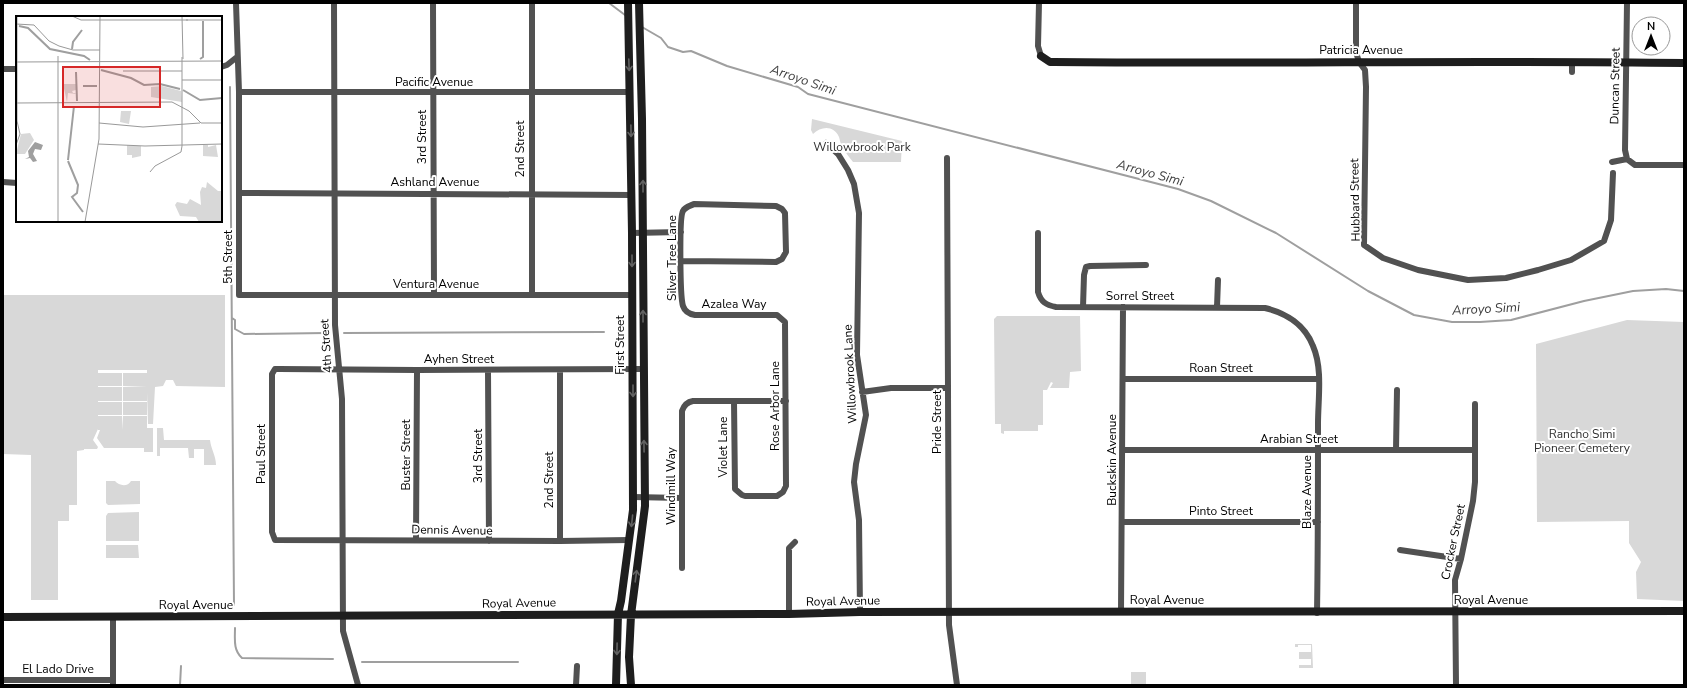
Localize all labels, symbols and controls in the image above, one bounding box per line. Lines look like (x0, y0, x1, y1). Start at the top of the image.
inset map (16, 16, 222, 222)
north arrow (1631, 16, 1671, 56)
text: N (1647, 19, 1655, 34)
street label: Patricia Avenue (1319, 42, 1403, 58)
street label: Duncan Street (1606, 47, 1624, 125)
one-way arrow (625, 58, 633, 71)
water label: Arroyo Simi (767, 60, 839, 100)
street label: Pacific Avenue (395, 74, 473, 90)
street label: 3rd Street (414, 109, 430, 164)
street label: 2nd Street (512, 120, 528, 177)
one-way arrow (627, 124, 634, 137)
park label: Willowbrook Park (813, 139, 912, 155)
water label: Arroyo Simi (1114, 155, 1186, 191)
street label: Hubbard Street (1346, 157, 1364, 242)
street label: Ashland Avenue (391, 174, 479, 190)
one-way arrow (639, 180, 647, 193)
street label: Silver Tree Lane (664, 215, 680, 301)
street label: 5th Street (220, 229, 236, 284)
one-way arrow (628, 254, 636, 267)
street label: Ventura Avenue (392, 276, 479, 292)
street label: Sorrel Street (1106, 288, 1175, 304)
street label: Azalea Way (702, 296, 767, 312)
water label: Arroyo Simi (1450, 298, 1521, 320)
one-way arrow (639, 310, 647, 323)
street label: First Street (612, 315, 628, 375)
street label: 4th Street (316, 318, 336, 374)
street label: Willowbrook Lane (839, 324, 861, 424)
street label: Ayhen Street (424, 351, 495, 367)
street label: Roan Street (1189, 360, 1254, 376)
street label: Rose Arbor Lane (767, 361, 783, 451)
one-way arrow (629, 384, 636, 397)
street label: Pride Street (929, 389, 945, 454)
street label: Buckskin Avenue (1104, 414, 1120, 506)
street label: Violet Lane (715, 417, 731, 478)
street label: Buster Street (398, 419, 414, 491)
street label: Paul Street (253, 423, 269, 484)
park label: Rancho Simi Pioneer Cemetery (1534, 426, 1631, 456)
street label: 3rd Street (470, 428, 486, 483)
street label: Arabian Street (1260, 431, 1339, 447)
one-way arrow (640, 440, 648, 453)
street label: Windmill Way (663, 446, 679, 525)
street label: 2nd Street (541, 451, 557, 508)
street label: Blaze Avenue (1299, 455, 1315, 529)
street label: Crocker Street (1437, 502, 1469, 581)
street label: Pinto Street (1189, 503, 1254, 519)
one-way arrow (628, 514, 635, 527)
street label: Dennis Avenue (411, 521, 493, 539)
one-way arrow (633, 570, 640, 583)
street label: Royal Avenue (806, 592, 880, 610)
street label: Royal Avenue (1130, 592, 1204, 608)
street label: Royal Avenue (1454, 592, 1528, 608)
street label: Royal Avenue (482, 594, 556, 612)
street label: Royal Avenue (159, 597, 233, 613)
one-way arrow (613, 642, 621, 655)
street label: El Lado Drive (22, 661, 94, 677)

